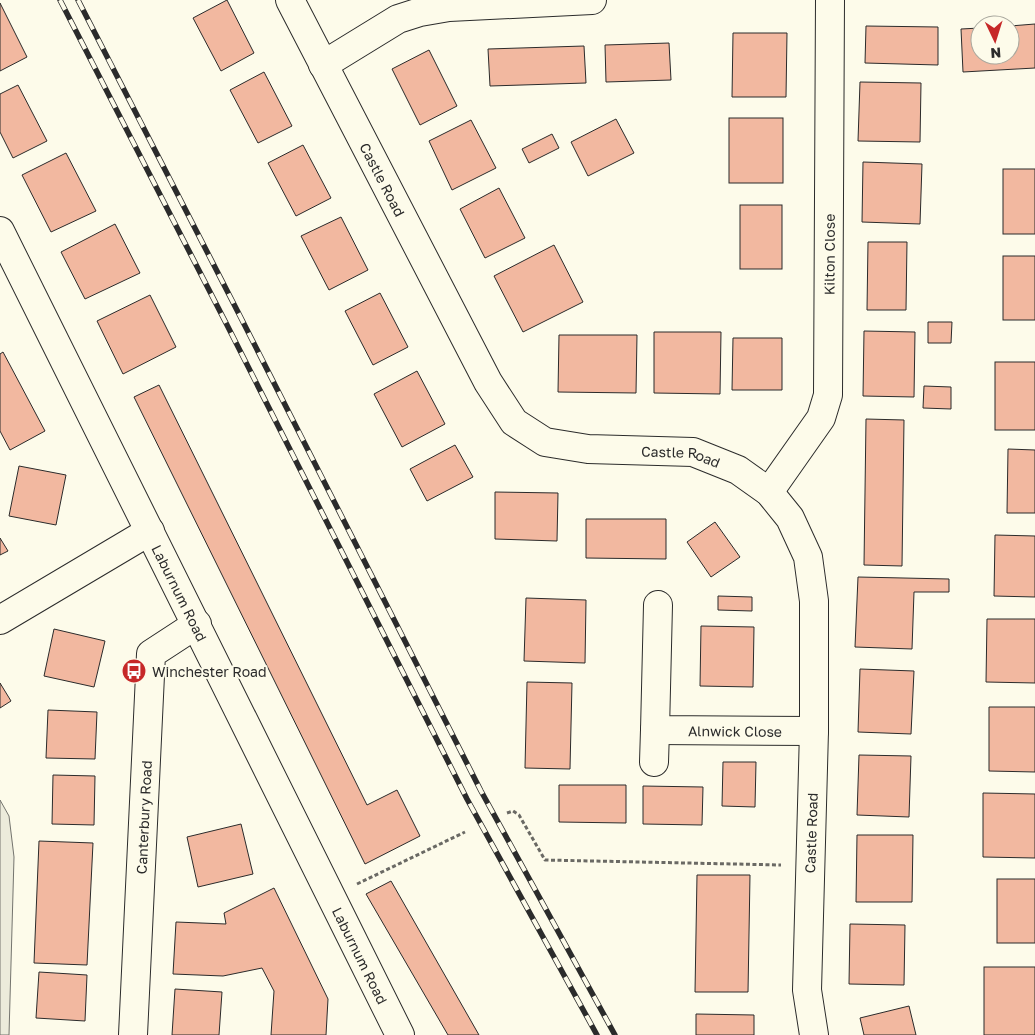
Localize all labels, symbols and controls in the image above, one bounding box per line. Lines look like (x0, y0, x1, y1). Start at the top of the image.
north arrow (970, 15, 1020, 65)
text: N (990, 45, 1002, 62)
street label: Castle Road (357, 140, 409, 219)
street label: Kilton Close (820, 214, 837, 295)
street label: Castle Road (641, 442, 723, 471)
street label: Laburnum Road (149, 541, 211, 644)
bus stop icon: Winchester Road (121, 658, 147, 684)
place label: Winchester Road (152, 663, 267, 680)
street label: Alnwick Close (688, 722, 782, 739)
street label: Canterbury Road (132, 760, 154, 874)
street label: Castle Road (801, 792, 821, 874)
street label: Laburnum Road (329, 904, 392, 1007)

